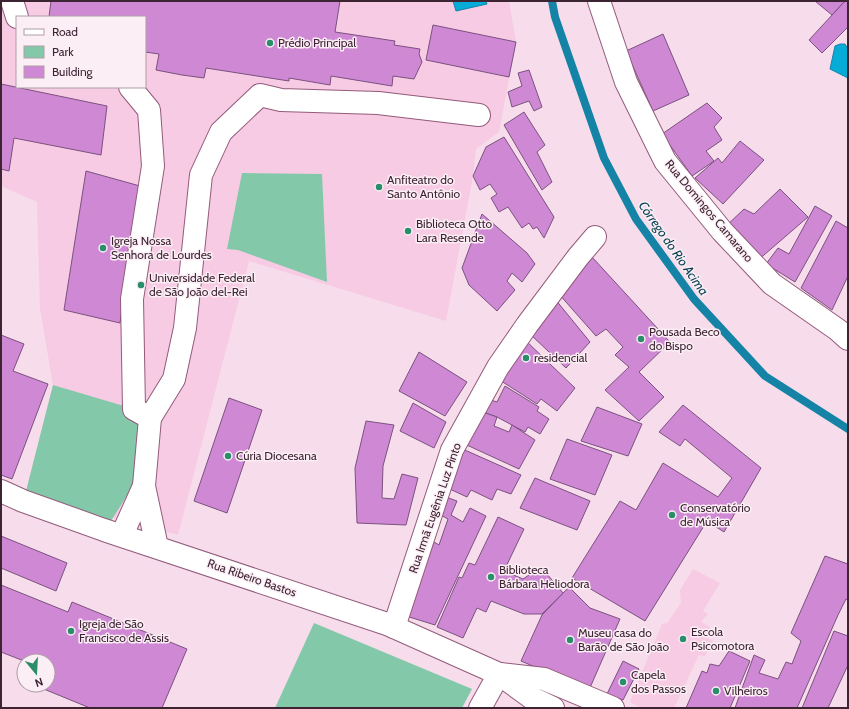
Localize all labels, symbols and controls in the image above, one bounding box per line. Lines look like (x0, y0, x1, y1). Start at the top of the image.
legend (16, 16, 146, 88)
text: Road (52, 24, 78, 39)
place label: Prédio Principal (278, 35, 356, 50)
marker: Prédio Principal (265, 38, 275, 48)
text: Park (52, 44, 74, 59)
text: Building (52, 64, 94, 79)
street label: Rua Domingos Camarano (662, 156, 757, 265)
place label: Anfiteatro do Santo Antônio (387, 172, 461, 201)
marker: Anfiteatro do Santo Antônio (374, 182, 384, 192)
water label: Córrego do Rio Acima (636, 198, 712, 298)
place label: Biblioteca Otto Lara Resende (416, 216, 493, 245)
marker: Biblioteca Otto Lara Resende (403, 226, 413, 236)
place label: Igreja Nossa Senhora de Lourdes (111, 233, 212, 262)
marker: Igreja Nossa Senhora de Lourdes (98, 243, 108, 253)
place label: Universidade Federal de São João del-Rei (149, 270, 255, 299)
marker: Universidade Federal de São João del-Rei (136, 280, 146, 290)
place label: Pousada Beco do Bispo (649, 324, 720, 353)
marker: Pousada Beco do Bispo (636, 334, 646, 344)
place label: residencial (534, 350, 588, 365)
marker: residencial (521, 353, 531, 363)
street label: Rua Irmã Eugênia Luz Pinto (405, 440, 464, 575)
place label: Cúria Diocesana (236, 448, 317, 463)
marker: Cúria Diocesana (223, 451, 233, 461)
place label: Conservatório de Música (680, 500, 751, 529)
marker: Conservatório de Música (667, 510, 677, 520)
street label: Rua Ribeiro Bastos (206, 555, 299, 600)
place label: Biblioteca Bárbara Heliodora (499, 562, 590, 591)
marker: Biblioteca Bárbara Heliodora (486, 572, 496, 582)
place label: Igreja de São Francisco de Assis (79, 616, 169, 645)
place label: Escola Psicomotora (691, 624, 755, 653)
place label: Museu casa do Barão de São João (578, 625, 670, 654)
marker: Igreja de São Francisco de Assis (66, 626, 76, 636)
marker: Escola Psicomotora (678, 634, 688, 644)
marker: Museu casa do Barão de São João (565, 635, 575, 645)
north arrow (16, 653, 56, 693)
place label: Capela dos Passos (631, 667, 686, 696)
text: N (33, 675, 45, 690)
marker: Capela dos Passos (618, 677, 628, 687)
place label: Vilheiros (724, 683, 768, 698)
marker: Vilheiros (711, 686, 721, 696)

